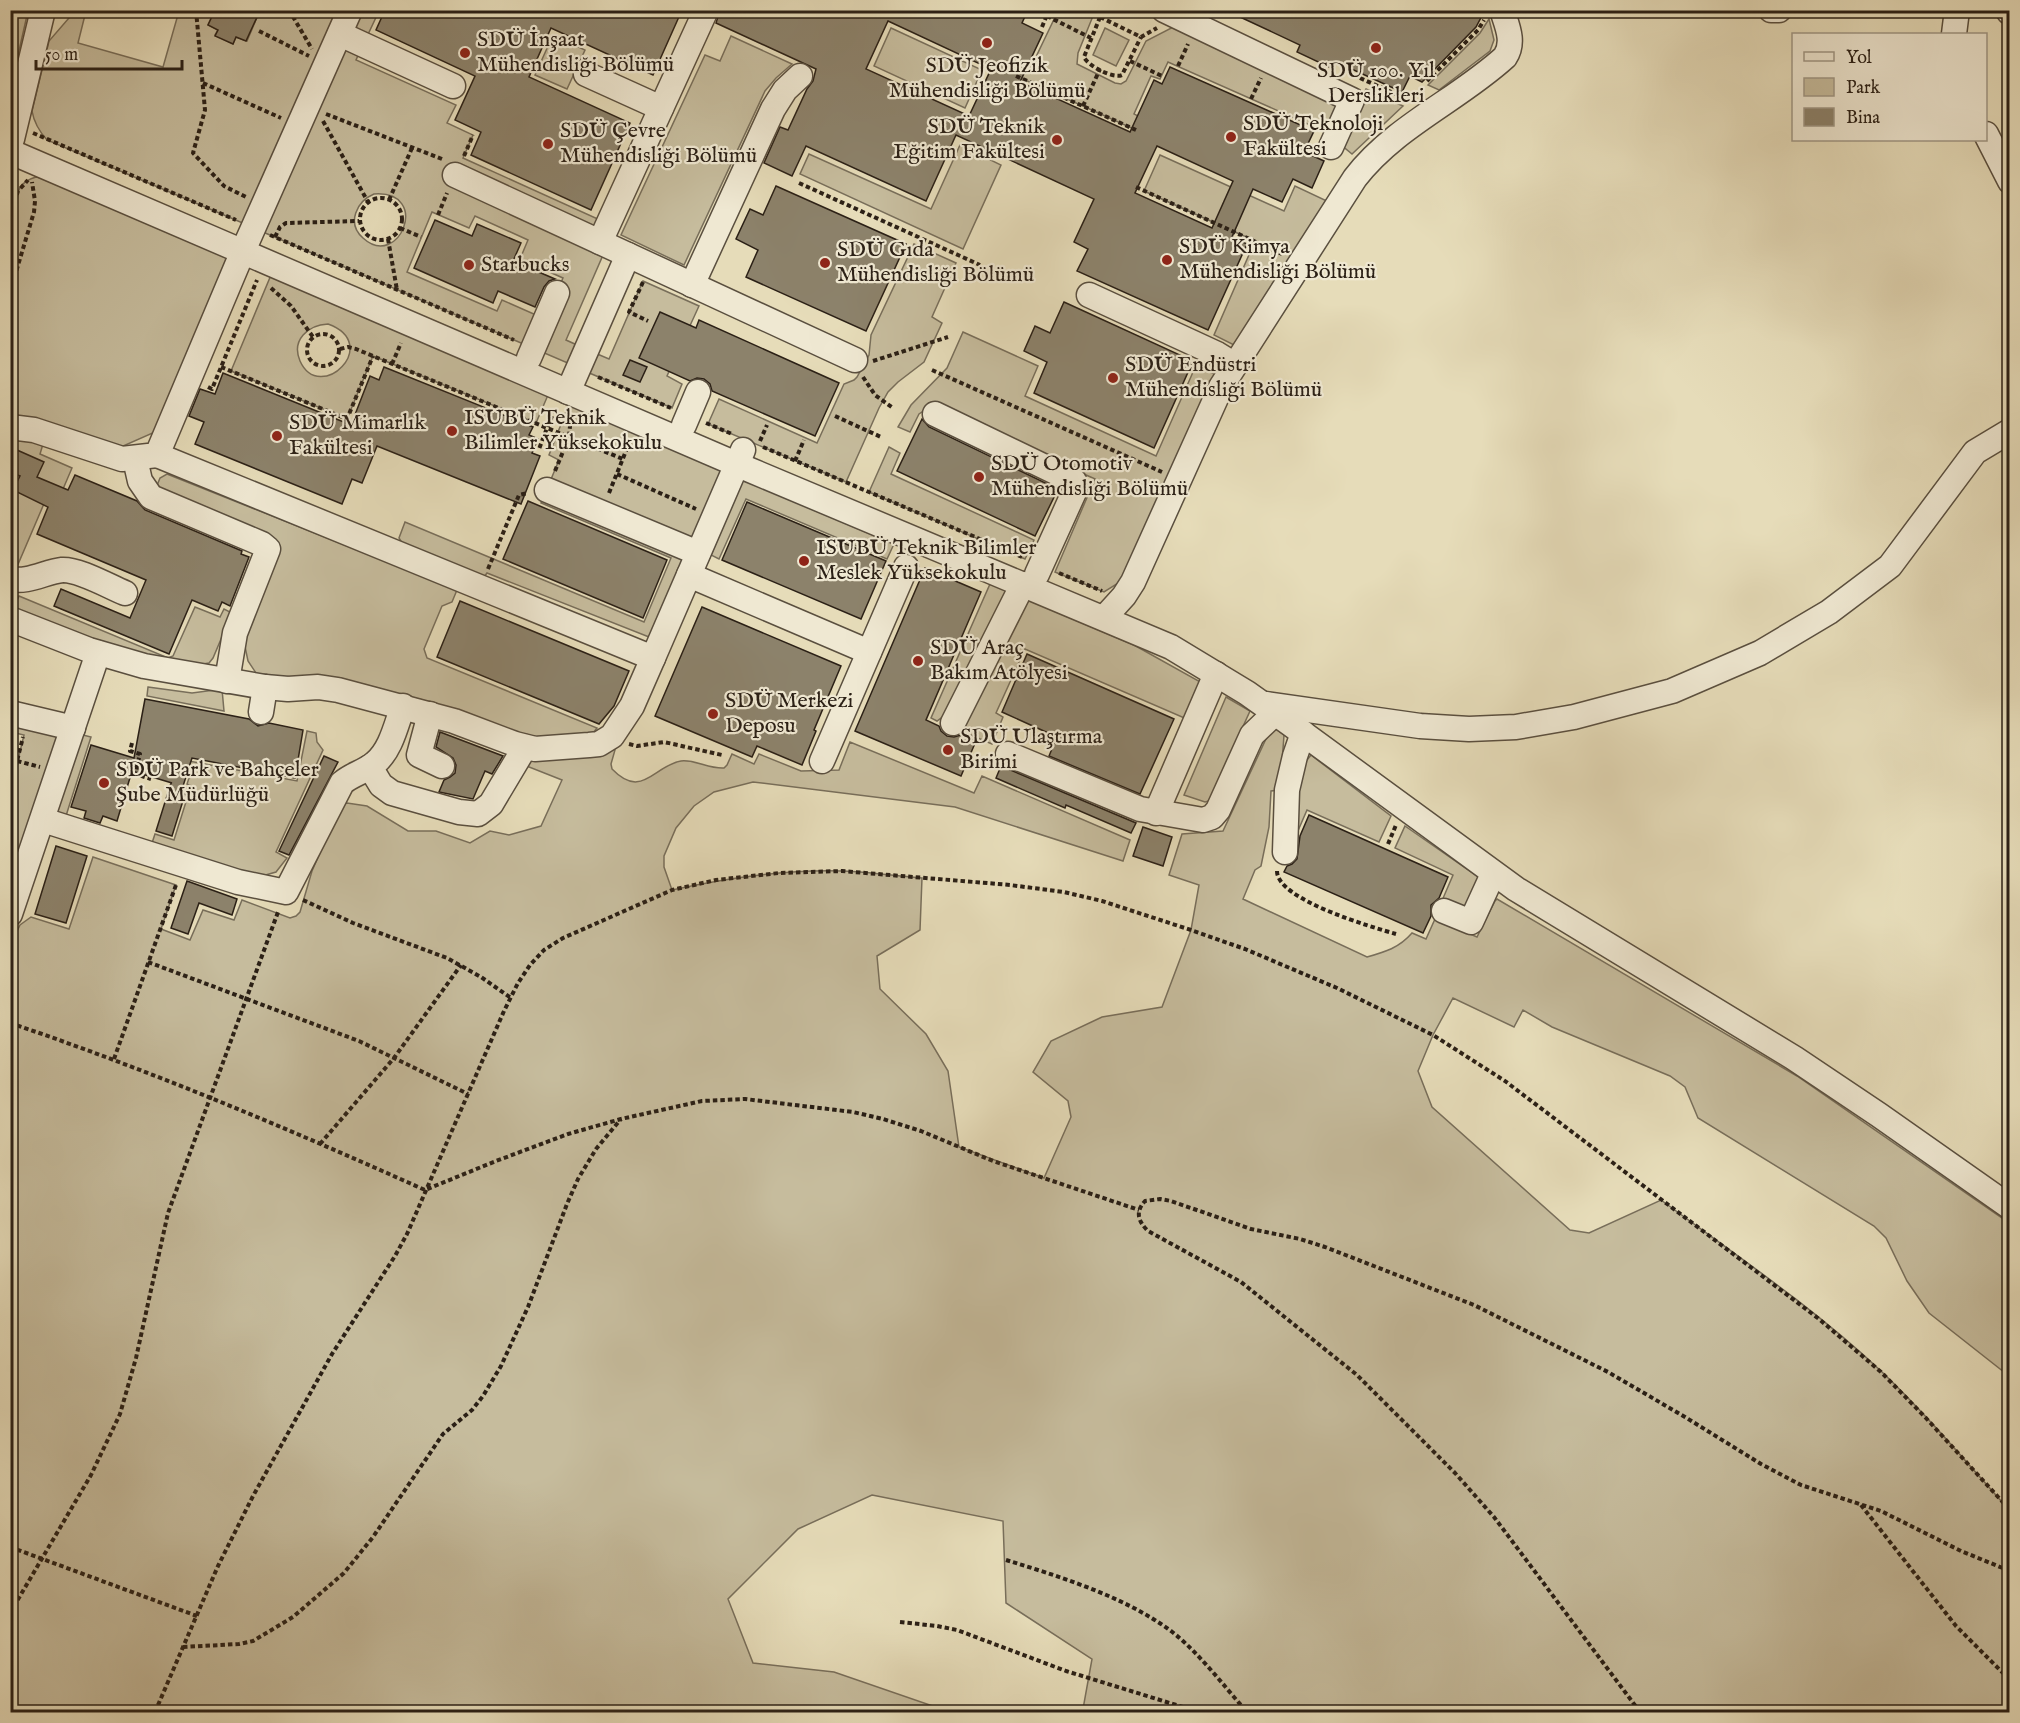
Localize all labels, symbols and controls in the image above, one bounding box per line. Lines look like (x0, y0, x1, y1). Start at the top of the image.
place label: SDÜ İnşaat Mühendisliği Bölümü (477, 26, 674, 79)
scale bar (36, 33, 182, 71)
legend (1792, 33, 1987, 141)
marker: SDÜ Jeofizik Mühendisliği Bölümü (980, 36, 994, 50)
marker: SDÜ 100. Yıl Derslikleri (1369, 41, 1383, 55)
text: 50 m (45, 44, 78, 67)
marker: SDÜ İnşaat Mühendisliği Bölümü (458, 46, 472, 60)
text: Yol (1846, 47, 1872, 70)
place label: SDÜ Jeofizik Mühendisliği Bölümü (888, 52, 1086, 105)
place label: SDÜ 100. Yıl Derslikleri (1317, 57, 1435, 110)
text: Park (1846, 77, 1881, 100)
text: Bina (1846, 107, 1880, 130)
place label: SDÜ Teknoloji Fakültesi (1243, 110, 1383, 163)
place label: SDÜ Teknik Eğitim Fakültesi (893, 113, 1045, 166)
place label: SDÜ Çevre Mühendisliği Bölümü (560, 117, 757, 170)
marker: SDÜ Teknoloji Fakültesi (1224, 130, 1238, 144)
marker: SDÜ Teknik Eğitim Fakültesi (1050, 133, 1064, 147)
marker: SDÜ Çevre Mühendisliği Bölümü (541, 137, 555, 151)
place label: SDÜ Kimya Mühendisliği Bölümü (1179, 233, 1376, 286)
place label: SDÜ Gıda Mühendisliği Bölümü (837, 236, 1034, 289)
place label: Starbucks (481, 251, 569, 279)
marker: SDÜ Kimya Mühendisliği Bölümü (1160, 253, 1174, 267)
marker: SDÜ Gıda Mühendisliği Bölümü (818, 256, 832, 270)
marker: Starbucks (462, 258, 476, 272)
place label: SDÜ Endüstri Mühendisliği Bölümü (1125, 351, 1322, 404)
marker: SDÜ Endüstri Mühendisliği Bölümü (1106, 371, 1120, 385)
place label: ISUBÜ Teknik Bilimler Yüksekokulu (464, 404, 662, 457)
place label: SDÜ Mimarlık Fakültesi (289, 409, 426, 462)
marker: ISUBÜ Teknik Bilimler Yüksekokulu (445, 424, 459, 438)
marker: SDÜ Mimarlık Fakültesi (270, 429, 284, 443)
place label: SDÜ Otomotiv Mühendisliği Bölümü (991, 450, 1188, 503)
marker: SDÜ Otomotiv Mühendisliği Bölümü (972, 470, 986, 484)
place label: ISUBÜ Teknik Bilimler Meslek Yüksekokulu (816, 534, 1037, 587)
marker: ISUBÜ Teknik Bilimler Meslek Yüksekokulu (797, 554, 811, 568)
place label: SDÜ Araç Bakım Atölyesi (930, 634, 1068, 687)
marker: SDÜ Araç Bakım Atölyesi (911, 654, 925, 668)
place label: SDÜ Merkezi Deposu (725, 687, 854, 740)
marker: SDÜ Merkezi Deposu (706, 707, 720, 721)
place label: SDÜ Ulaştırma Birimi (960, 723, 1103, 776)
marker: SDÜ Ulaştırma Birimi (941, 743, 955, 757)
place label: SDÜ Park ve Bahçeler Şube Müdürlüğü (116, 756, 319, 809)
marker: SDÜ Park ve Bahçeler Şube Müdürlüğü (97, 776, 111, 790)

